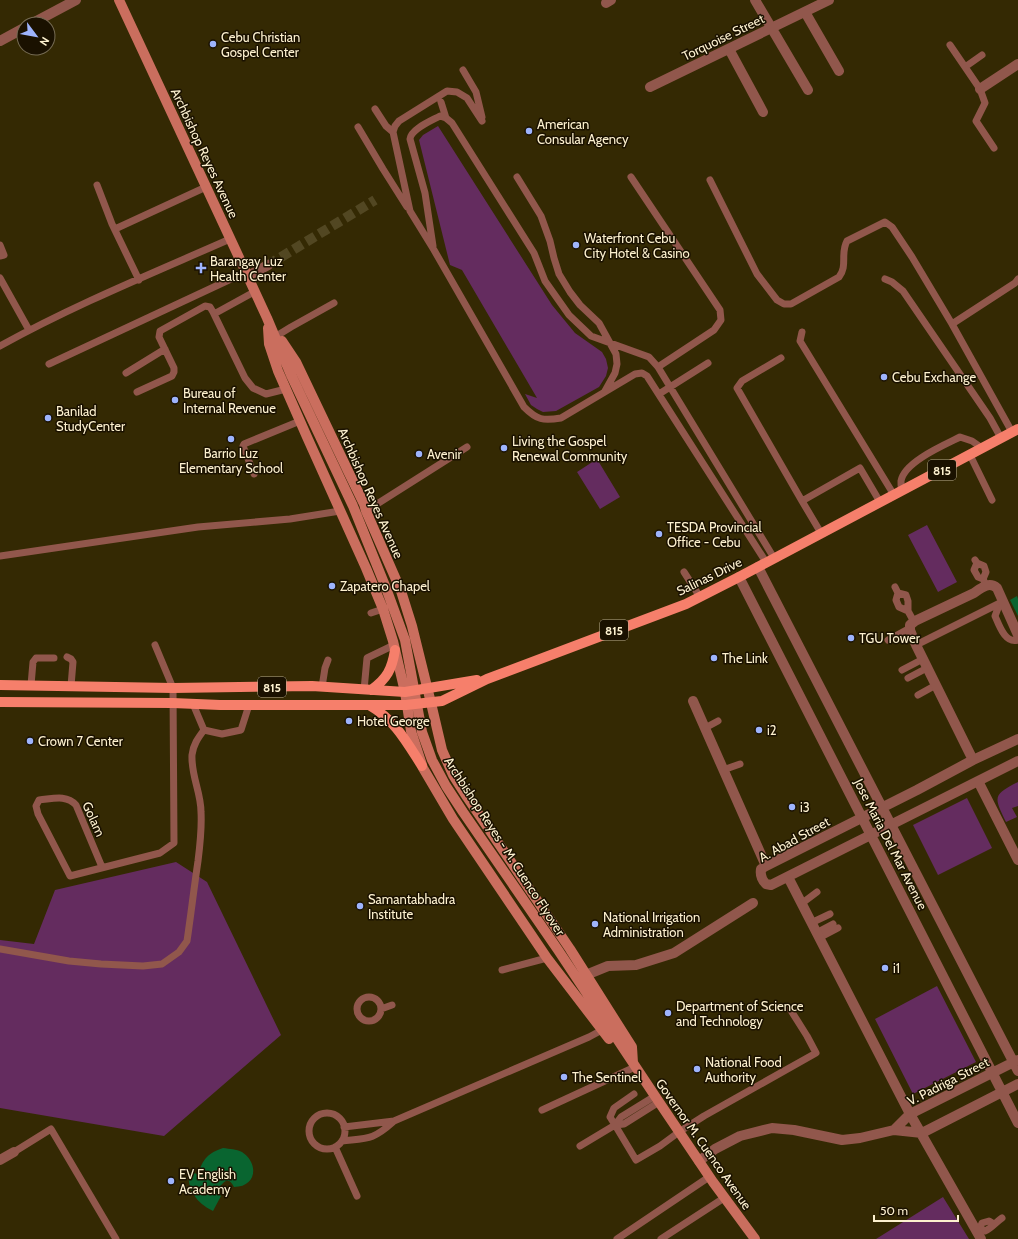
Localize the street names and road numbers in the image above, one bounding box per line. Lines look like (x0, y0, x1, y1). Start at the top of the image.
street label: Torquoise Street (679, 10, 767, 64)
street label: Archbishop Reyes Avenue (168, 86, 242, 221)
street label: Archbishop Reyes Avenue (335, 425, 407, 561)
road number: 815 (928, 460, 956, 480)
street label: Salinas Drive (674, 553, 745, 599)
road number: 815 (600, 620, 628, 640)
road number: 815 (258, 677, 286, 697)
street label: Archbishop Reyes - M. Cuenco Flyover (441, 754, 569, 939)
street label: Jose Maria Del Mar Avenue (851, 775, 931, 913)
street label: Golam (79, 799, 109, 839)
street label: A. Abad Street (756, 813, 833, 865)
street label: V. Padriga Street (904, 1053, 992, 1108)
street label: Governor M. Cuenco Avenue (653, 1075, 755, 1213)

